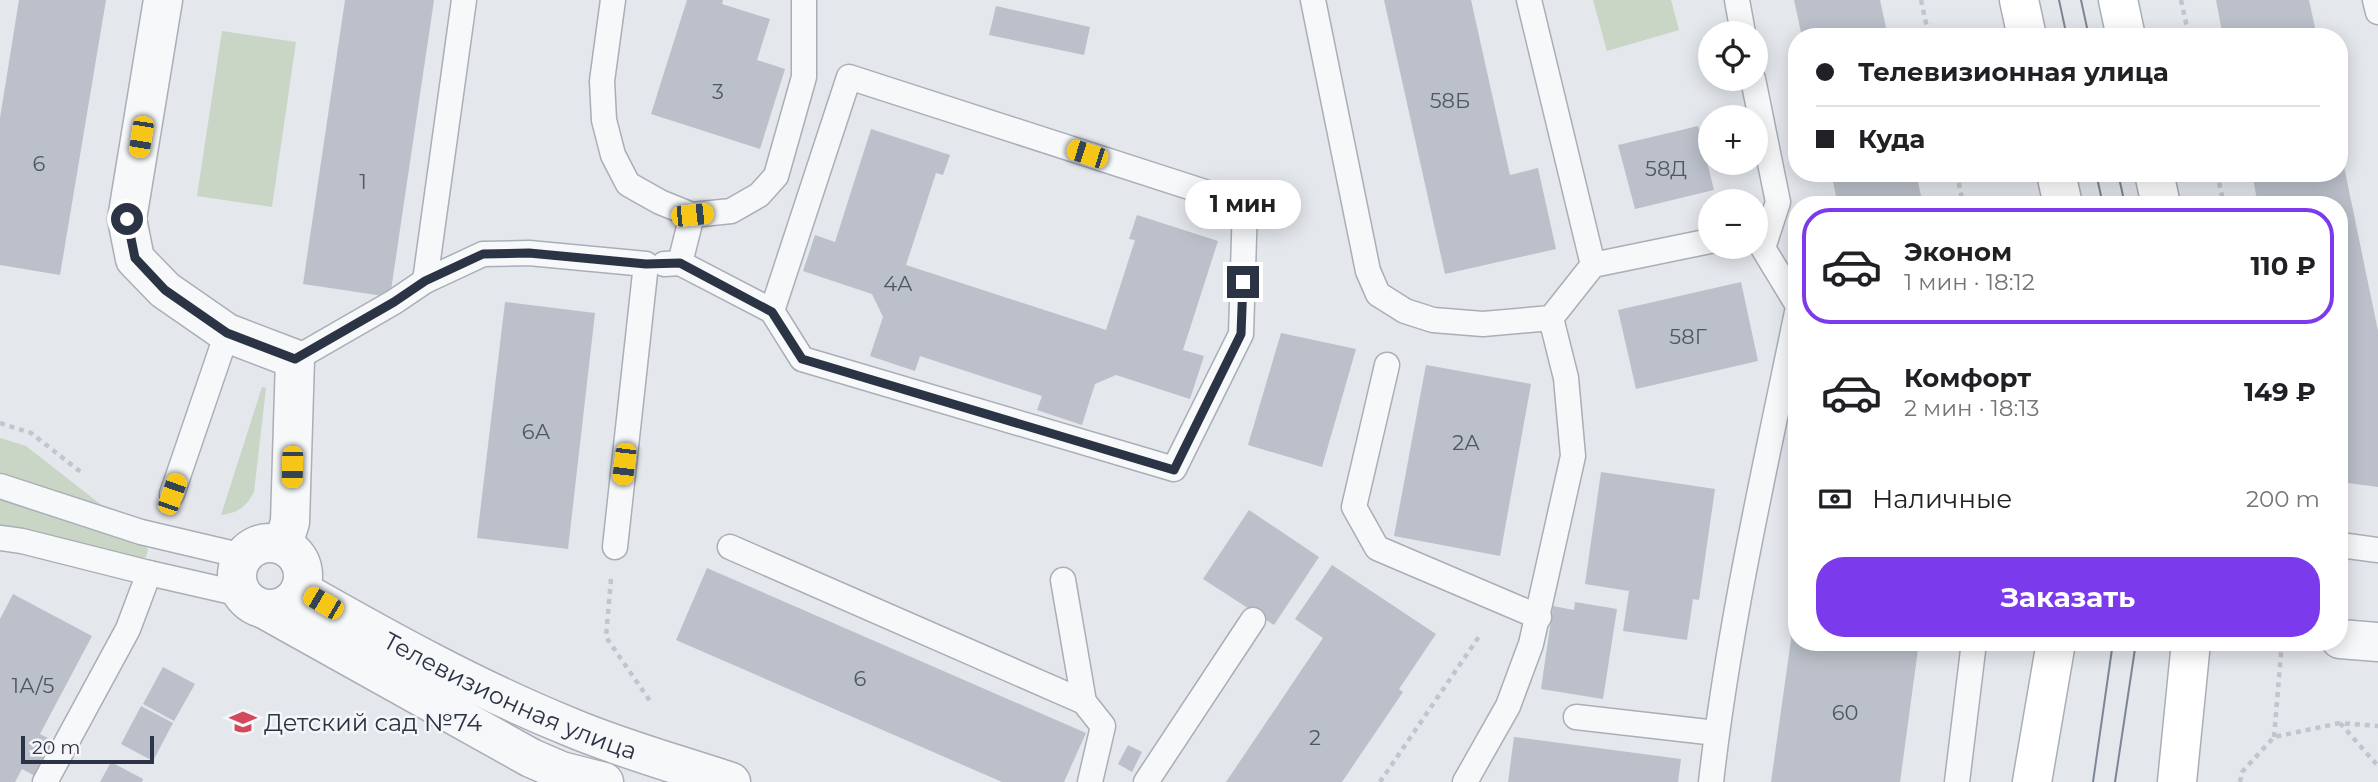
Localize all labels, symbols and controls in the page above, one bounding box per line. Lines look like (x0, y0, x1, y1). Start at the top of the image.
map controls (1698, 21, 1768, 259)
button: locate (1698, 21, 1768, 91)
text: Телевизионная улица (1858, 56, 2169, 88)
house number: 3 (712, 79, 724, 104)
house number: 58Б (1430, 88, 1470, 113)
button: + (1698, 105, 1768, 175)
car (128, 115, 155, 159)
text: Куда (1858, 123, 1925, 155)
car (1064, 138, 1111, 170)
house number: 6 (33, 151, 46, 176)
house number: 58Д (1645, 156, 1687, 181)
house number: 1 (359, 169, 367, 194)
callout: 1 мин (1185, 180, 1301, 230)
button: − (1698, 189, 1768, 259)
text: 1 мин (1210, 190, 1276, 218)
car (671, 202, 714, 228)
route start (111, 203, 143, 235)
icon: car (1820, 235, 1883, 298)
text: Эконом (1904, 236, 2012, 268)
text: 110 ₽ (2250, 250, 2316, 282)
route end (1227, 266, 1259, 298)
text: 1 мин · 18:12 (1904, 268, 2035, 296)
house number: 4А (883, 271, 913, 296)
house number: 58Г (1669, 324, 1707, 349)
icon: car (1820, 361, 1883, 424)
text: Комфорт (1904, 362, 2031, 394)
text: 149 ₽ (2244, 376, 2316, 408)
text: 2 мин · 18:13 (1904, 394, 2040, 422)
house number: 6А (522, 419, 551, 444)
house number: 2А (1452, 430, 1480, 455)
car (612, 442, 637, 486)
car (282, 446, 303, 488)
car (156, 471, 189, 517)
icon: cash (1816, 480, 1854, 518)
text: Наличные (1872, 483, 2012, 515)
text: 200 m (2246, 485, 2320, 513)
button: Заказать (1816, 557, 2320, 637)
car (300, 583, 347, 623)
street label: Телевизионная улица (379, 625, 641, 765)
house number: 6 (854, 666, 867, 691)
house number: 1А/5 (12, 673, 54, 698)
house number: 60 (1832, 700, 1858, 725)
school or university icon: Детский сад №74 (228, 707, 258, 737)
place label: Детский сад №74 (264, 708, 482, 737)
house number: 2 (1309, 725, 1321, 750)
scale bar (21, 733, 154, 765)
text: 20 m (32, 736, 80, 759)

